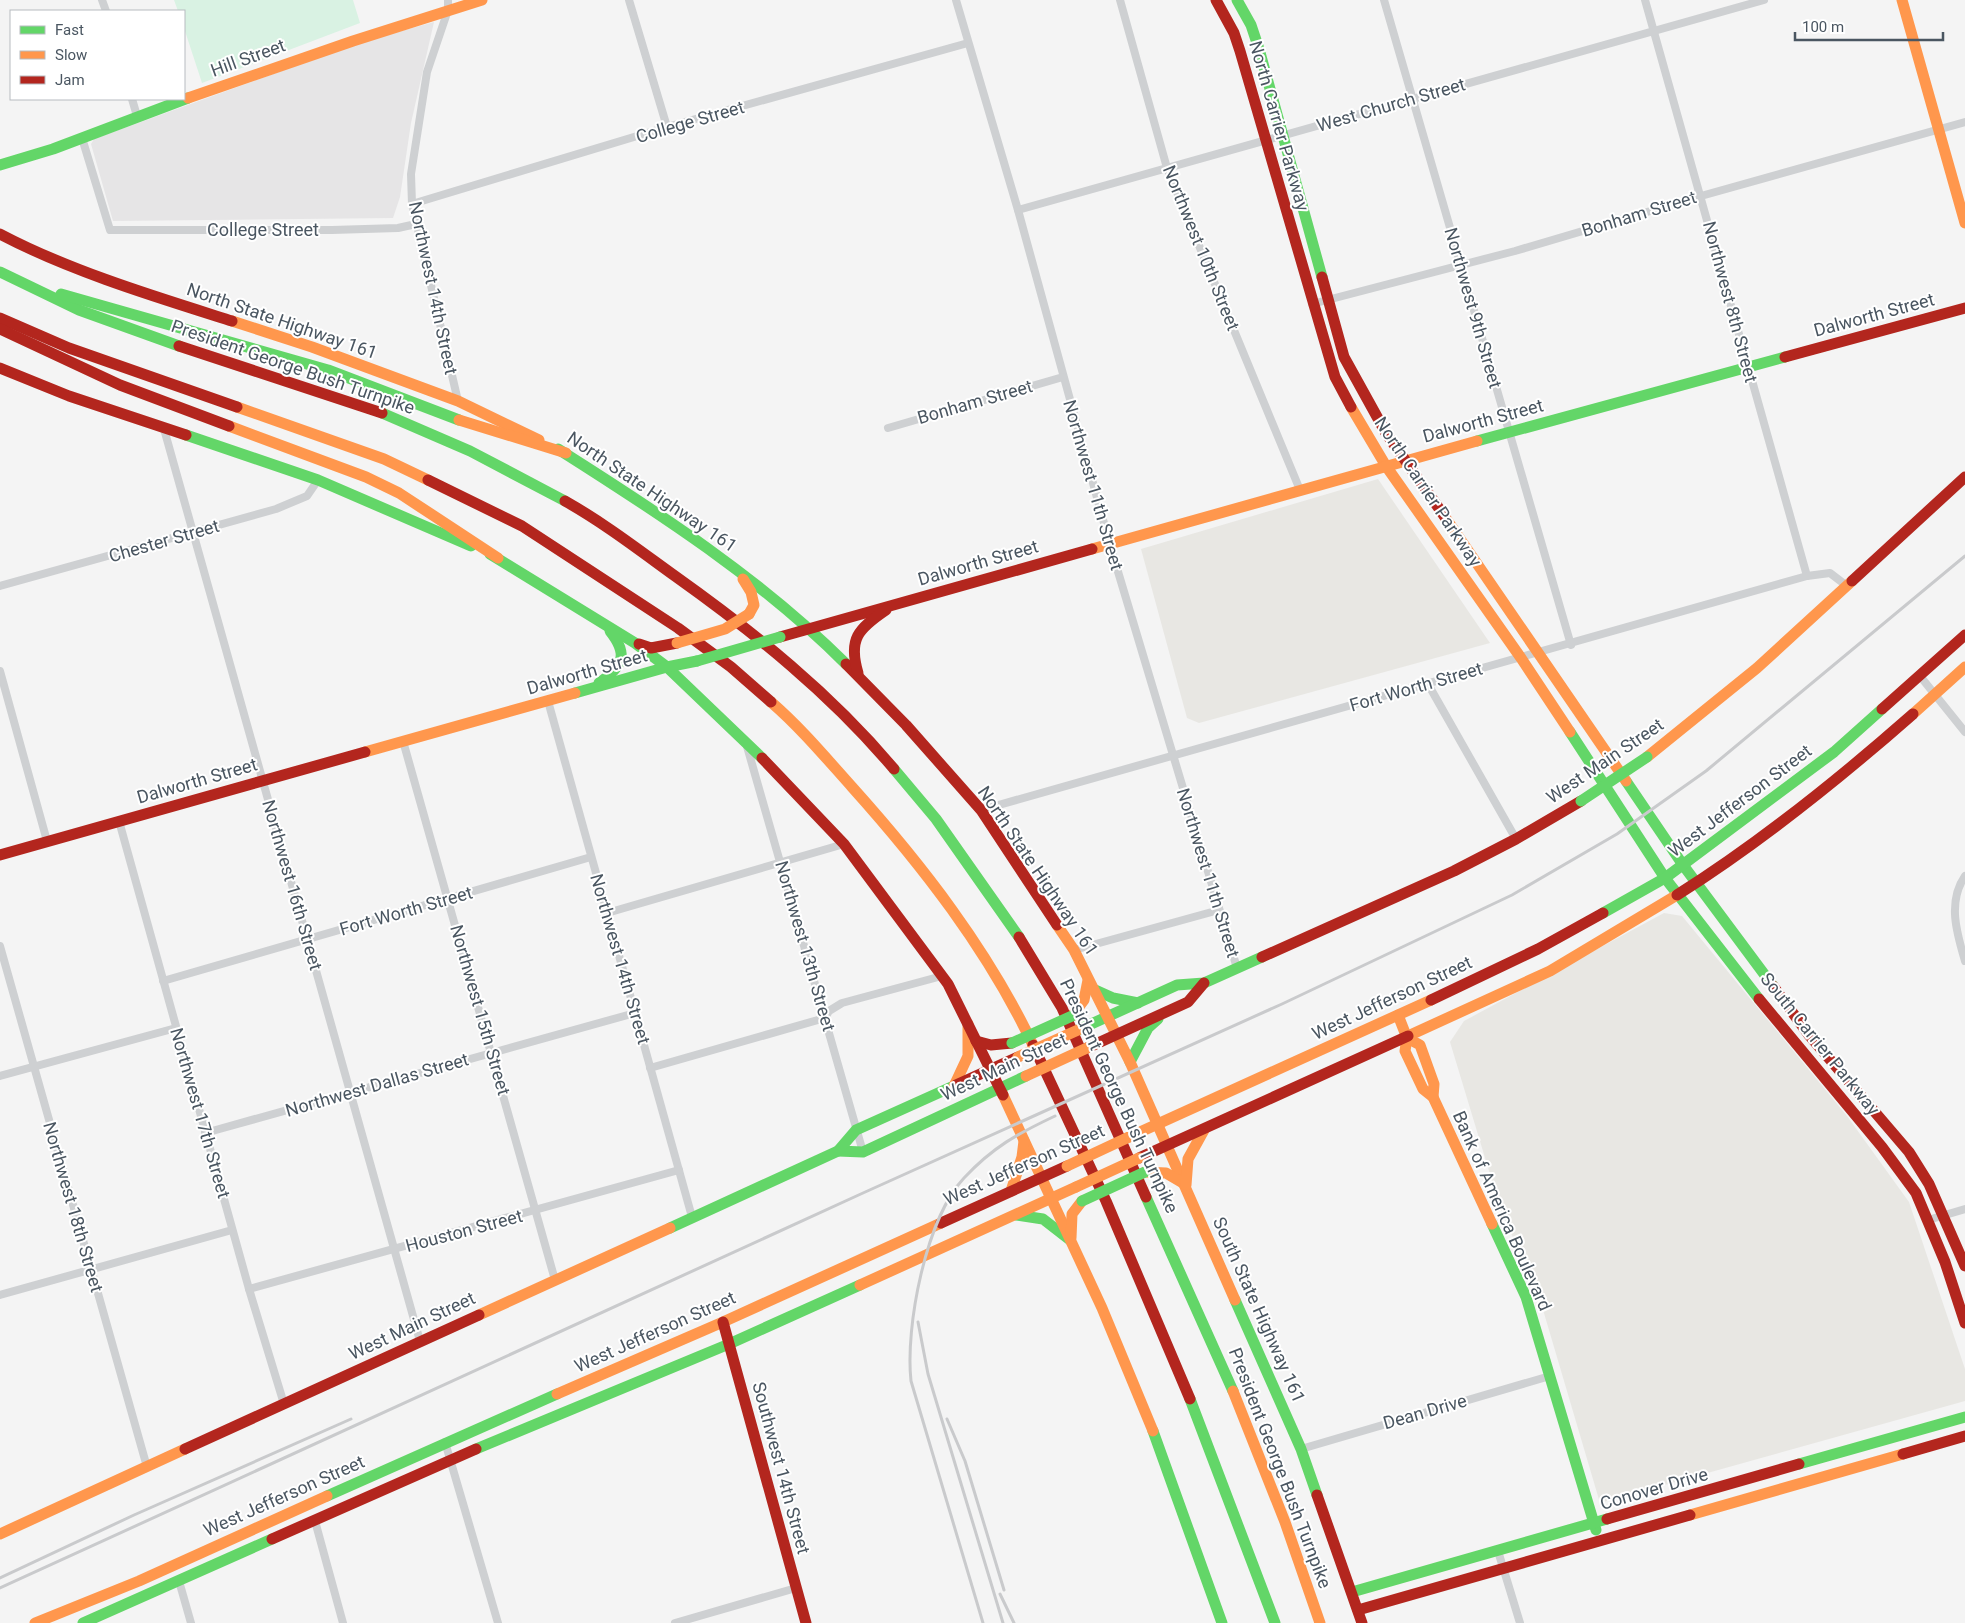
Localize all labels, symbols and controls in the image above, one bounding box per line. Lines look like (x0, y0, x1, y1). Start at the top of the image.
legend (10, 10, 185, 100)
scale bar (1795, 10, 1942, 42)
text: 100 m (1802, 18, 1844, 36)
text: Fast (55, 21, 84, 39)
street label: Hill Street (208, 34, 288, 81)
street label: North Carrier Parkway (1245, 38, 1314, 214)
text: Slow (55, 46, 87, 64)
text: Jam (55, 71, 85, 89)
street label: West Church Street (1314, 73, 1468, 136)
street label: College Street (633, 96, 747, 147)
street label: Northwest 10th Street (1159, 162, 1244, 334)
street label: Bonham Street (1579, 186, 1699, 241)
street label: Northwest 14th Street (405, 200, 462, 376)
street label: College Street (207, 219, 319, 240)
street label: Northwest 8th Street (1699, 219, 1762, 385)
street label: Northwest 9th Street (1441, 225, 1506, 391)
street label: North State Highway 161 (184, 278, 380, 363)
street label: Dalworth Street (1811, 288, 1937, 341)
street label: President George Bush Turnpike (169, 315, 418, 418)
street label: Bonham Street (915, 375, 1035, 428)
street label: Dalworth Street (1420, 394, 1546, 447)
street label: Northwest 11th Street (1059, 397, 1128, 573)
street label: North Carrier Parkway (1370, 413, 1487, 571)
street label: North State Highway 161 (564, 427, 741, 556)
street label: Chester Street (106, 515, 222, 566)
street label: Dalworth Street (915, 535, 1040, 590)
street label: Dalworth Street (524, 644, 649, 699)
street label: Fort Worth Street (1347, 657, 1485, 716)
street label: West Main Street (1542, 714, 1667, 808)
street label: West Jefferson Street (1664, 740, 1815, 861)
street label: Dalworth Street (134, 753, 259, 808)
street label: North State Highway 161 (974, 782, 1103, 959)
street label: Northwest 11th Street (1173, 786, 1244, 960)
street label: Northwest 16th Street (258, 797, 327, 973)
street label: Northwest 13th Street (771, 858, 840, 1034)
street label: Northwest 14th Street (586, 871, 655, 1047)
street label: Fort Worth Street (337, 881, 475, 940)
street label: Northwest 15th Street (446, 922, 515, 1098)
street label: West Jefferson Street (1309, 951, 1475, 1044)
street label: South Carrier Parkway (1756, 968, 1885, 1120)
street label: President George Bush Turnpike (1056, 975, 1183, 1216)
street label: Northwest 17th Street (166, 1025, 235, 1201)
street label: West Main Street (937, 1028, 1070, 1105)
street label: Northwest Dallas Street (283, 1048, 471, 1121)
street label: Bank of America Boulevard (1449, 1108, 1556, 1314)
street label: Northwest 18th Street (39, 1119, 108, 1295)
street label: West Jefferson Street (940, 1120, 1108, 1209)
street label: Houston Street (403, 1205, 525, 1256)
street label: South State Highway 161 (1209, 1214, 1310, 1406)
street label: West Main Street (345, 1287, 478, 1364)
street label: West Jefferson Street (571, 1287, 739, 1376)
street label: President George Bush Turnpike (1225, 1345, 1336, 1591)
street label: Southwest 14th Street (748, 1379, 815, 1556)
street label: Dean Drive (1381, 1390, 1469, 1433)
street label: West Jefferson Street (200, 1451, 368, 1540)
street label: Conover Drive (1598, 1463, 1710, 1514)

